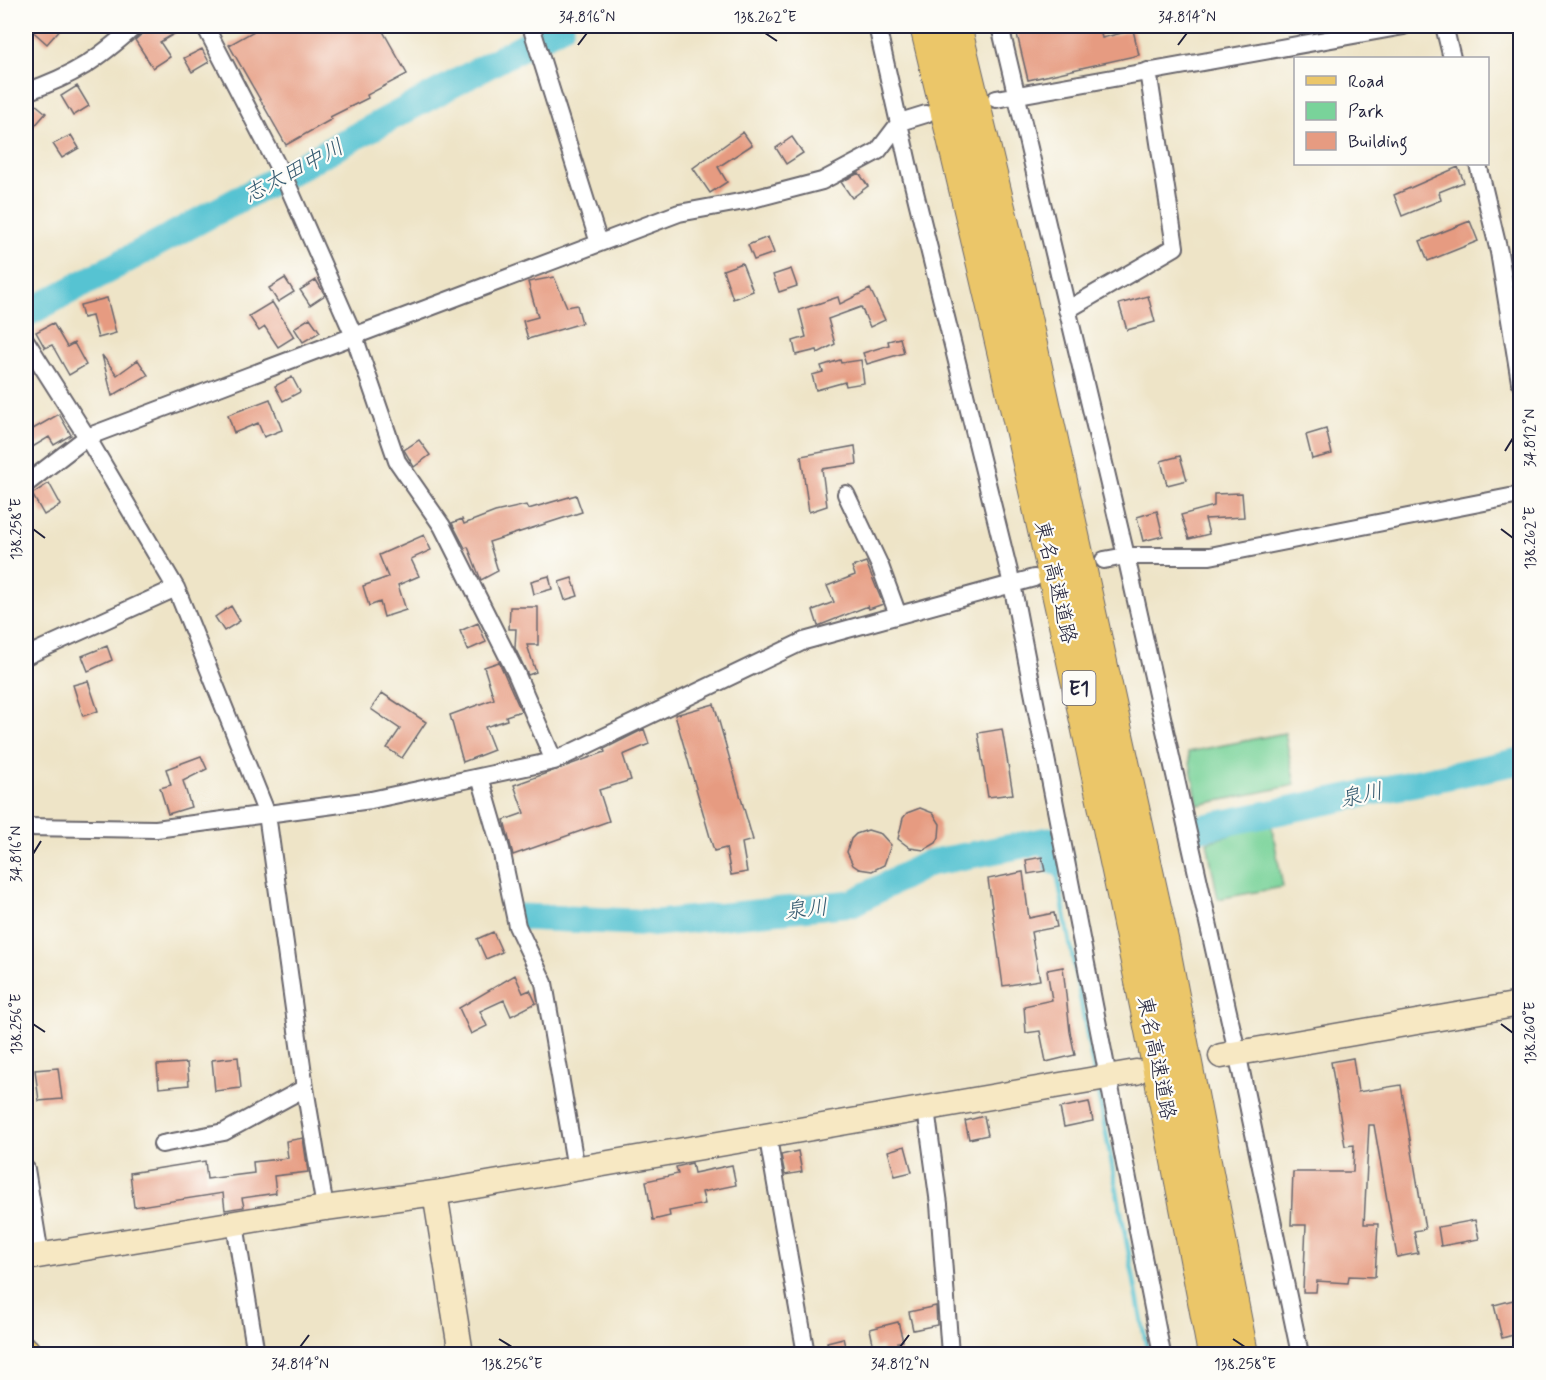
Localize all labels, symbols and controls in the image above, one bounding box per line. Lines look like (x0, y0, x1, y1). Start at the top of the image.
text: 34.816°N (559, 8, 615, 28)
text: 138.262°E (733, 8, 797, 28)
text: 34.814°N (1158, 8, 1216, 28)
legend (1294, 57, 1489, 165)
text: Road (1348, 70, 1384, 94)
text: Park (1348, 100, 1384, 124)
text: Building (1348, 130, 1408, 156)
water label: 志太田中川 (239, 134, 349, 210)
text: 34.812°N (1521, 409, 1541, 467)
text: 138.258°E (7, 498, 27, 560)
text: 138.262°E (1521, 506, 1541, 570)
street label: 東名高速道路 (1027, 518, 1083, 647)
road number: E1 (1062, 671, 1096, 705)
water label: 泉川 (1337, 778, 1386, 814)
text: 34.816°N (7, 826, 27, 882)
water label: 泉川 (783, 894, 830, 926)
text: 138.256°E (7, 993, 27, 1054)
street label: 東名高速道路 (1130, 994, 1182, 1123)
text: 138.260°E (1521, 1001, 1541, 1065)
text: 34.814°N (271, 1355, 329, 1375)
text: 138.256°E (482, 1355, 543, 1375)
text: 34.812°N (871, 1355, 929, 1375)
text: 138.258°E (1214, 1355, 1276, 1375)

